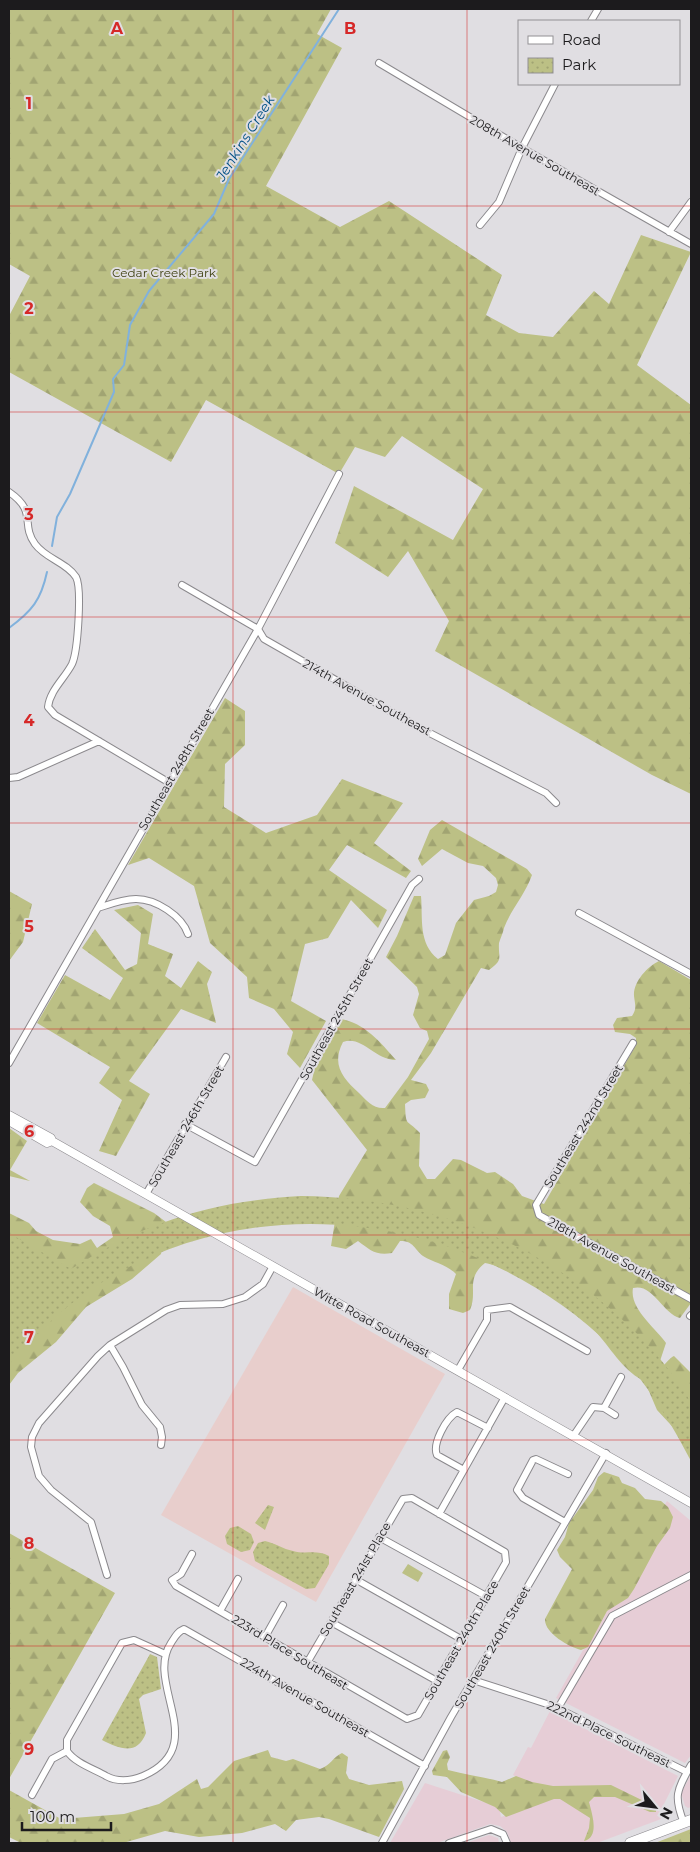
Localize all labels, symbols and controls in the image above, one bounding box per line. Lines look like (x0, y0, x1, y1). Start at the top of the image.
text: A (110, 19, 124, 38)
text: B (344, 19, 356, 38)
legend (518, 20, 680, 85)
text: Road (562, 30, 601, 49)
text: Park (562, 55, 596, 74)
water label: Jenkins Creek (211, 91, 279, 185)
text: 1 (26, 94, 32, 113)
street label: 208th Avenue Southeast (467, 112, 603, 199)
park label: Cedar Creek Park (112, 265, 217, 280)
text: 2 (24, 299, 34, 318)
text: 3 (23, 505, 34, 524)
street label: 214th Avenue Southeast (300, 655, 434, 739)
street label: Southeast 248th Street (135, 705, 217, 833)
text: 4 (23, 711, 35, 730)
text: 5 (24, 917, 34, 936)
street label: Southeast 245th Street (296, 955, 376, 1083)
street label: Southeast 246th Street (145, 1062, 227, 1190)
street label: Southeast 242nd Street (540, 1062, 626, 1190)
text: 6 (24, 1122, 34, 1141)
street label: 218th Avenue Southeast (545, 1213, 679, 1297)
street label: Witte Road Southeast (311, 1284, 433, 1360)
text: 7 (24, 1328, 34, 1347)
street label: Southeast 241st Place (316, 1519, 394, 1639)
text: 8 (24, 1534, 34, 1553)
street label: Southeast 240th Place (421, 1578, 501, 1702)
street label: Southeast 240th Street (451, 1583, 533, 1711)
street label: 223rd Place Southeast (229, 1611, 351, 1693)
street label: 224th Avenue Southeast (238, 1654, 372, 1740)
street label: 222nd Place Southeast (544, 1697, 674, 1771)
text: 9 (24, 1740, 34, 1759)
north arrow (630, 1782, 680, 1832)
scale bar (22, 1800, 111, 1832)
text: N (656, 1804, 677, 1823)
text: 100 m (30, 1807, 75, 1826)

